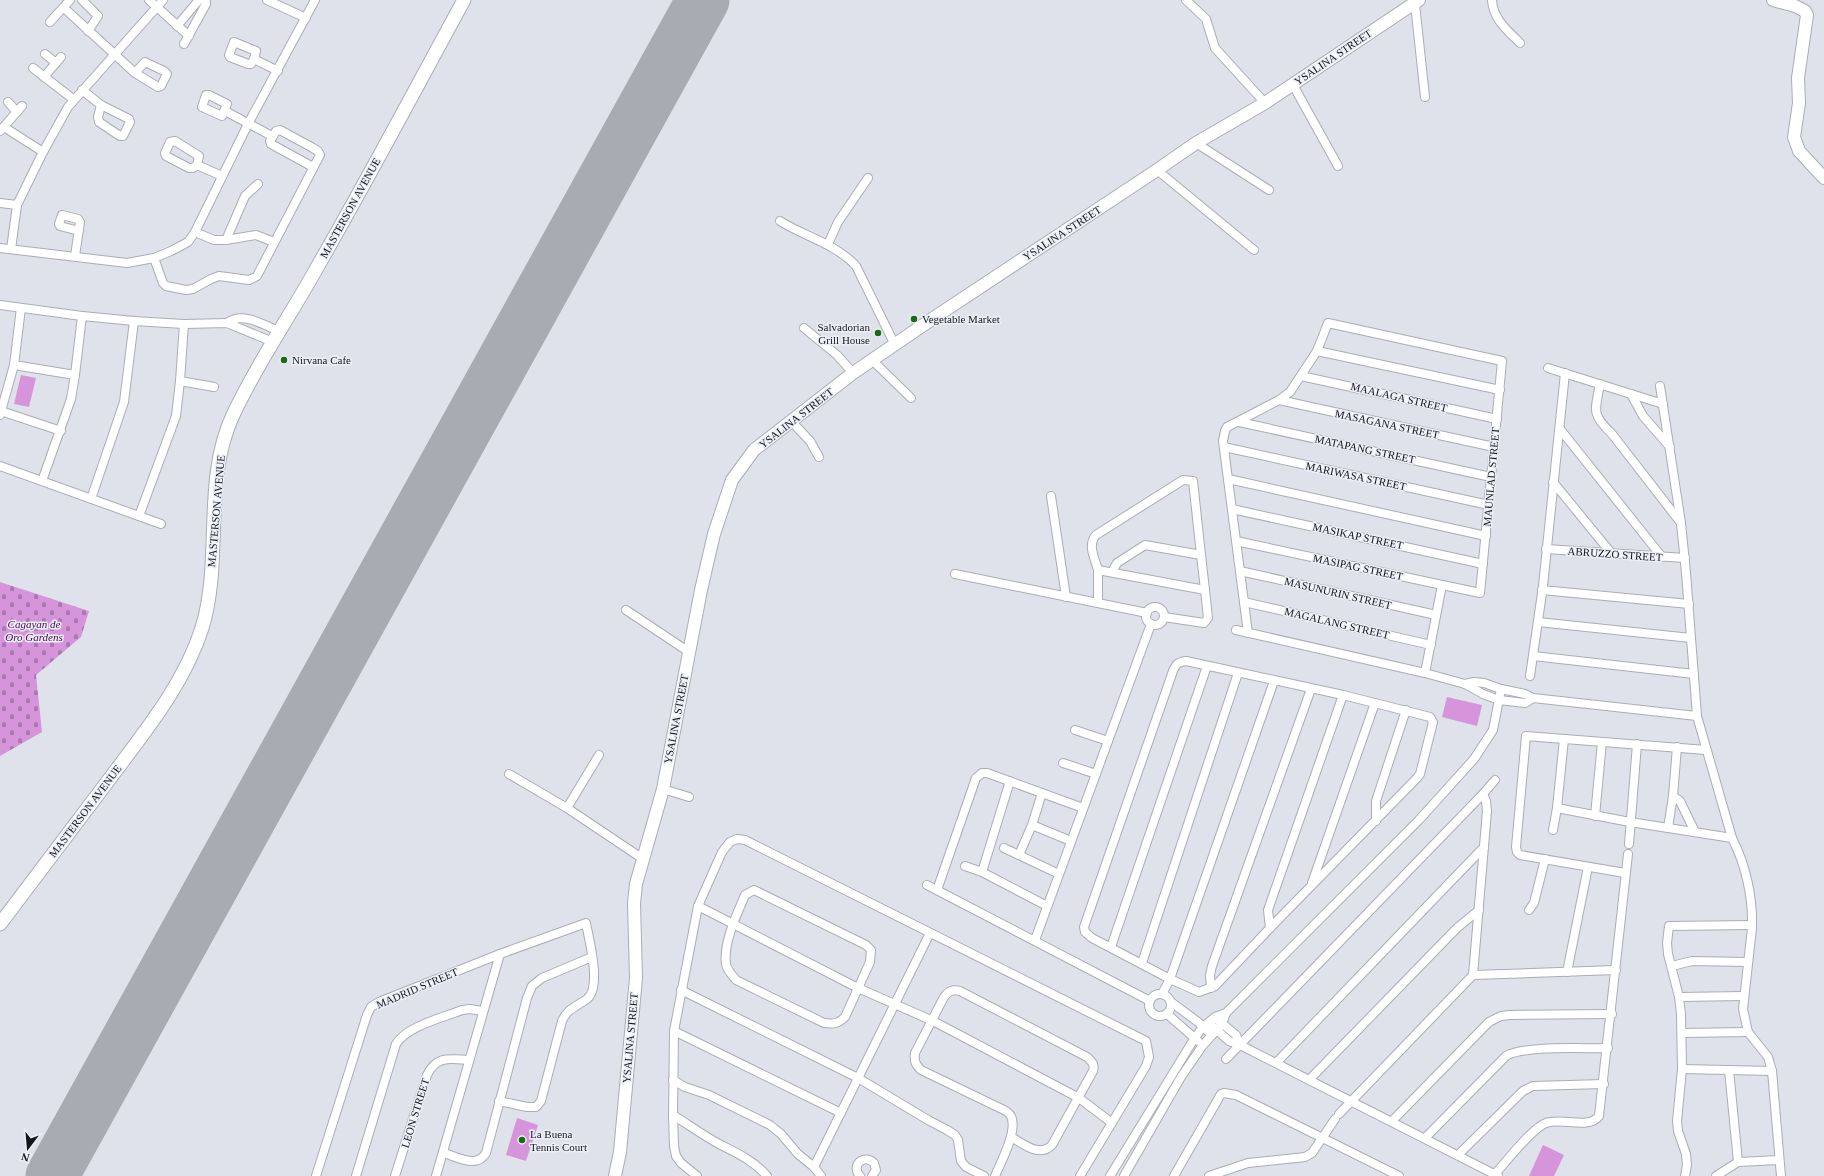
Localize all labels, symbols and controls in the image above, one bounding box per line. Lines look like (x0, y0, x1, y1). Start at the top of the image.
street label: YSALINA STREET (1292, 26, 1374, 87)
street label: MASTERSON AVENUE (317, 156, 383, 260)
street label: YSALINA STREET (1021, 203, 1104, 263)
place label: Vegetable Market (922, 313, 1000, 325)
marker: Vegetable Market (909, 314, 919, 324)
place label: Salvadorian Grill House (817, 321, 870, 346)
marker: Salvadorian Grill House (873, 328, 883, 338)
place label: Nirvana Cafe (292, 354, 351, 366)
marker: Nirvana Cafe (279, 355, 289, 365)
street label: MAALAGA STREET (1350, 380, 1449, 414)
street label: YSALINA STREET (757, 385, 836, 451)
street label: MASAGANA STREET (1334, 407, 1440, 441)
street label: MAUNLAD STREET (1481, 427, 1501, 527)
street label: MATAPANG STREET (1314, 432, 1417, 466)
street label: MASTERSON AVENUE (205, 454, 227, 568)
street label: MARIWASA STREET (1305, 459, 1408, 493)
street label: MASIKAP STREET (1312, 521, 1405, 552)
street label: ABRUZZO STREET (1567, 545, 1663, 563)
street label: MASIPAG STREET (1312, 552, 1404, 582)
street label: MASUNURIN STREET (1283, 575, 1393, 611)
street label: MAGALANG STREET (1283, 605, 1391, 641)
park label: Cagayan de Oro Gardens (5, 618, 63, 643)
street label: YSALINA STREET (661, 673, 691, 765)
street label: MASTERSON AVENUE (46, 762, 124, 860)
street label: MADRID STREET (374, 965, 460, 1011)
street label: YSALINA STREET (620, 992, 640, 1084)
street label: LEON STREET (399, 1076, 431, 1149)
north arrow (8, 1128, 48, 1168)
place label: La Buena Tennis Court (530, 1128, 587, 1153)
marker: La Buena Tennis Court (517, 1135, 527, 1145)
text: N (20, 1151, 31, 1164)

